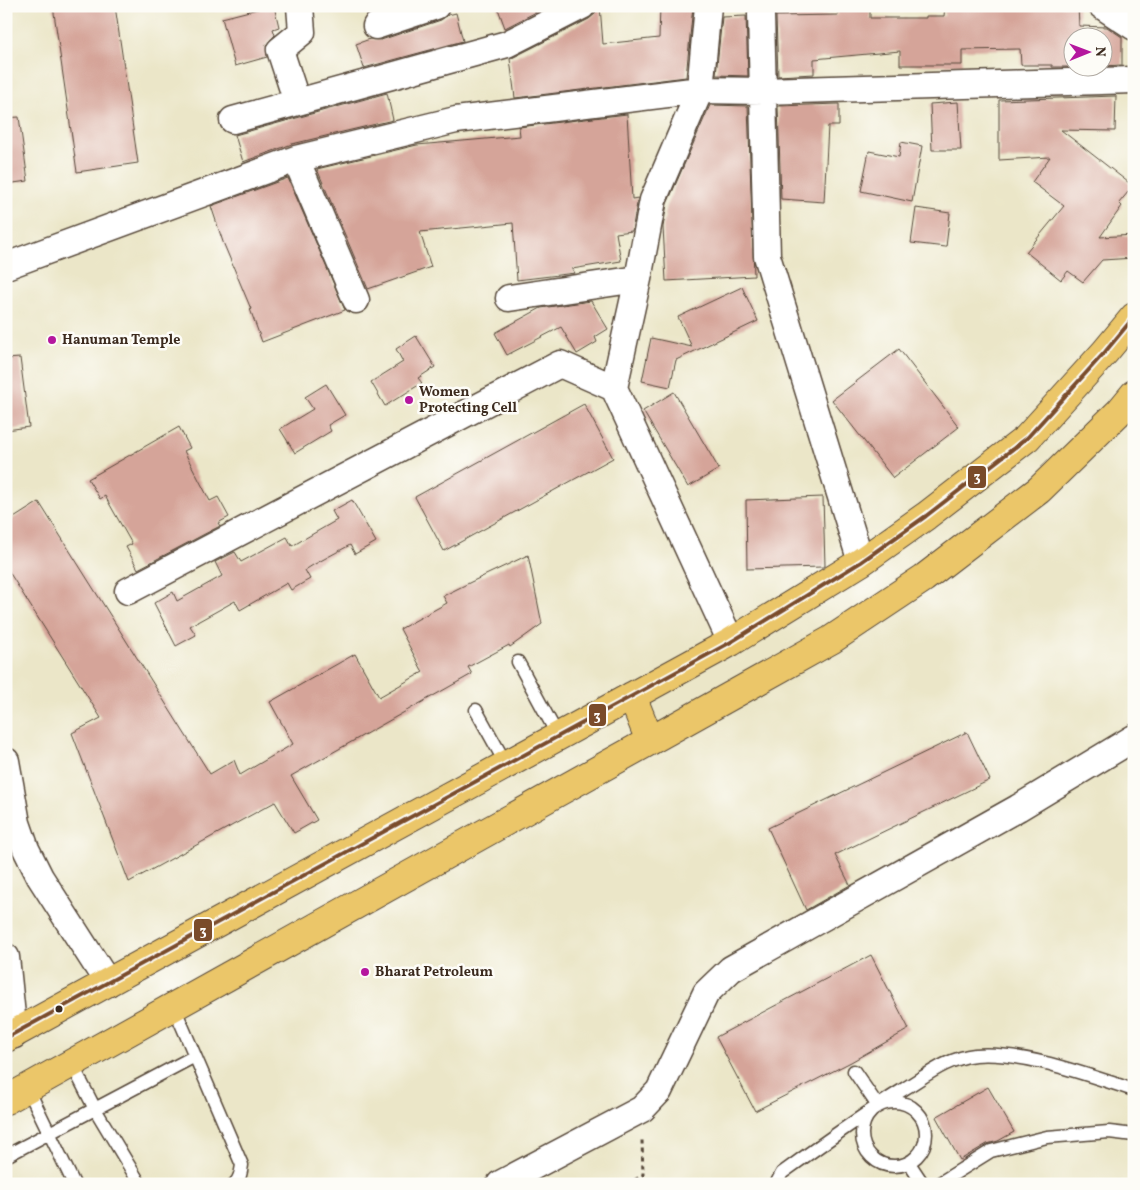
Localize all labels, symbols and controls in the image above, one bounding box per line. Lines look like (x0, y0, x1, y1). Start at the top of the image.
north arrow (1062, 28, 1112, 78)
text: N (1090, 47, 1109, 57)
place label: Hanuman Temple (62, 331, 180, 350)
marker: Hanuman Temple (46, 334, 58, 346)
place label: Women Protecting Cell (419, 383, 517, 418)
marker: Women Protecting Cell (403, 394, 415, 406)
line badge: 3 (967, 465, 987, 489)
text: 3 (973, 468, 981, 487)
line badge: 3 (588, 703, 607, 727)
text: 3 (593, 707, 601, 726)
line badge: 3 (193, 918, 213, 942)
text: 3 (199, 922, 207, 941)
place label: Bharat Petroleum (375, 963, 493, 982)
marker: Bharat Petroleum (359, 966, 371, 978)
unlabelled marker (54, 1004, 64, 1014)

